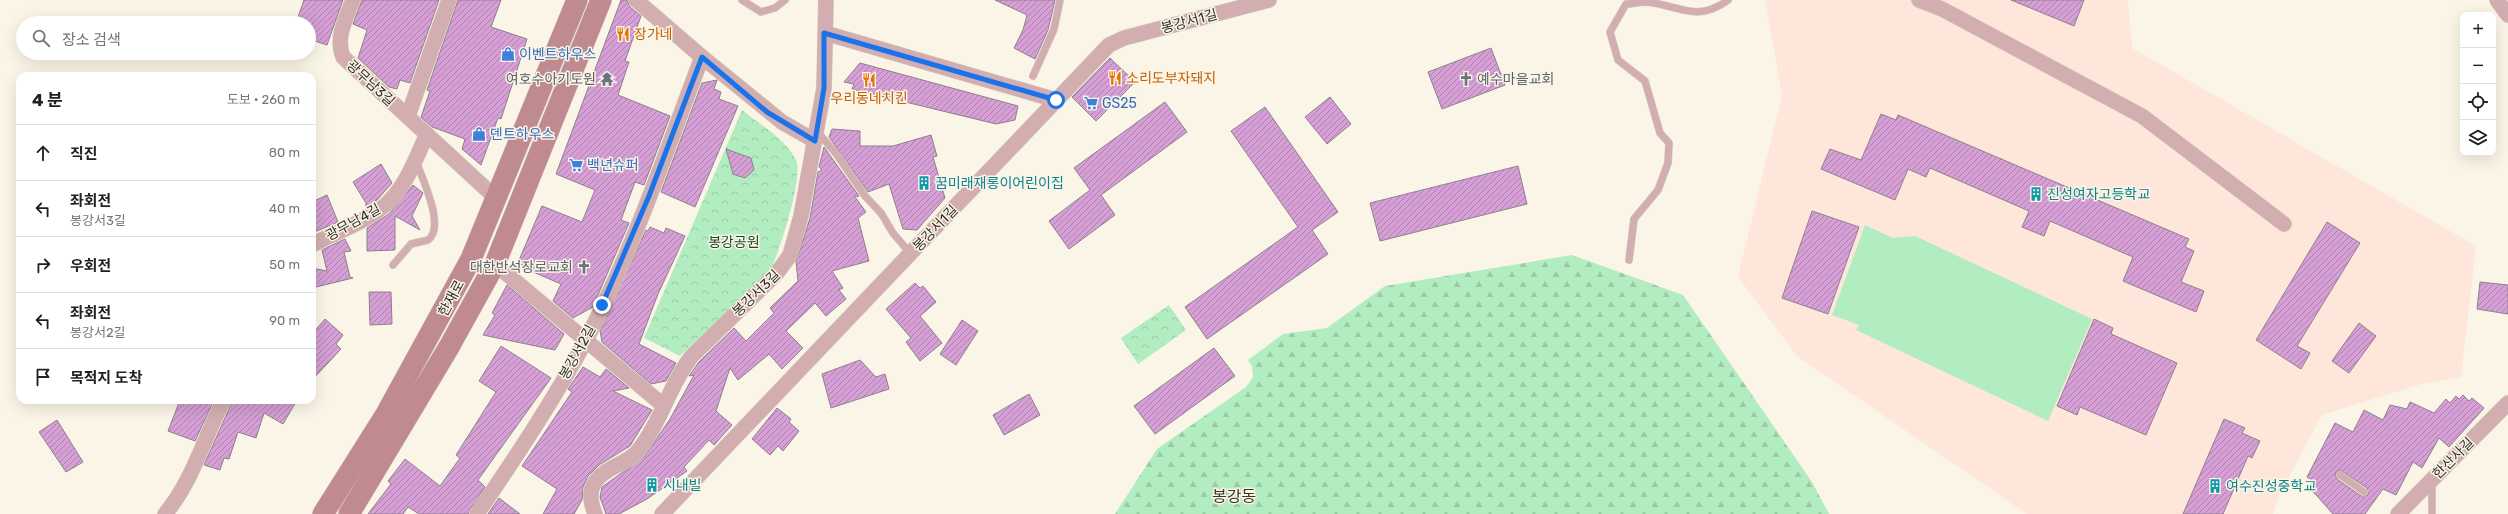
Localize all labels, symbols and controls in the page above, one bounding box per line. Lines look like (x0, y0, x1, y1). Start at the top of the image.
street label: 봉강서1길 (1159, 6, 1219, 37)
map controls (2460, 12, 2496, 156)
button: + (2460, 12, 2496, 48)
search box (16, 16, 316, 60)
restaurant icon: 장가네 (615, 26, 631, 42)
place label: 장가네 (634, 26, 673, 43)
icon: search (30, 27, 52, 49)
text: 장소 검색 (62, 31, 121, 49)
shop icon: 이벤트하우스 (500, 46, 516, 62)
place label: 이벤트하우스 (519, 46, 596, 63)
button: − (2460, 48, 2496, 84)
street label: 광무남3길 (343, 57, 398, 110)
restaurant icon: 소리도부자돼지 (1107, 70, 1123, 86)
place label: 소리도부자돼지 (1126, 70, 1216, 87)
place label: 여호수아기도원 (506, 71, 596, 88)
temple icon: 여호수아기도원 (599, 71, 615, 87)
church icon: 예수마을교회 (1458, 71, 1474, 87)
place label: 예수마을교회 (1477, 71, 1554, 88)
restaurant icon: 우리동네치킨 (861, 72, 877, 88)
button: locate (2460, 84, 2496, 120)
text: 4 분 (32, 90, 63, 110)
place label: 우리동네치킨 (830, 90, 908, 107)
route start (1047, 91, 1065, 109)
text: 도보 · 260 m (227, 92, 300, 107)
supermarket icon: GS25 (1083, 95, 1099, 111)
place label: GS25 (1102, 95, 1137, 112)
button: layers (2460, 120, 2496, 156)
shop icon: 덴트하우스 (471, 126, 487, 142)
place label: 덴트하우스 (490, 126, 555, 143)
icon: ahead (32, 142, 54, 164)
text: 직진 (70, 145, 98, 163)
text: 80 m (269, 145, 300, 160)
supermarket icon: 백년슈퍼 (568, 157, 584, 173)
place label: 백년슈퍼 (587, 157, 639, 174)
building icon: 꿈미래재롱이어린이집 (916, 175, 932, 191)
place label: 꿈미래재롱이어린이집 (935, 175, 1064, 192)
building icon: 진성여자고등학교 (2028, 186, 2044, 202)
place label: 진성여자고등학교 (2047, 186, 2150, 203)
text: 좌회전 (70, 192, 111, 210)
icon: left (32, 198, 54, 220)
street label: 광무남4길 (323, 200, 384, 244)
text: 40 m (269, 201, 300, 216)
street label: 봉강서1길 (909, 202, 961, 255)
text: 봉강서3길 (70, 213, 126, 228)
park label: 봉강공원 (708, 234, 760, 251)
icon: right (32, 254, 54, 276)
text: 우회전 (70, 257, 111, 275)
text: 50 m (269, 257, 300, 272)
place label: 대한반석장로교회 (470, 259, 573, 276)
church icon: 대한반석장로교회 (576, 259, 592, 275)
street label: 봉강서3길 (729, 266, 784, 320)
street label: 한재로 (435, 277, 468, 319)
route end (593, 296, 611, 314)
text: 좌회전 (70, 304, 111, 322)
icon: left (32, 310, 54, 332)
text: 90 m (269, 313, 300, 328)
street label: 봉강서2길 (556, 322, 599, 382)
text: 봉강서2길 (70, 325, 125, 340)
icon: arrive (32, 366, 54, 388)
text: 목적지 도착 (70, 369, 142, 387)
street label: 한산사길 (2429, 434, 2478, 483)
building icon: 시내빌 (644, 477, 660, 493)
place label: 시내빌 (663, 477, 702, 494)
building icon: 여수진성중학교 (2207, 478, 2223, 494)
place label: 여수진성중학교 (2226, 478, 2316, 495)
district label: 봉강동 (1212, 487, 1256, 506)

